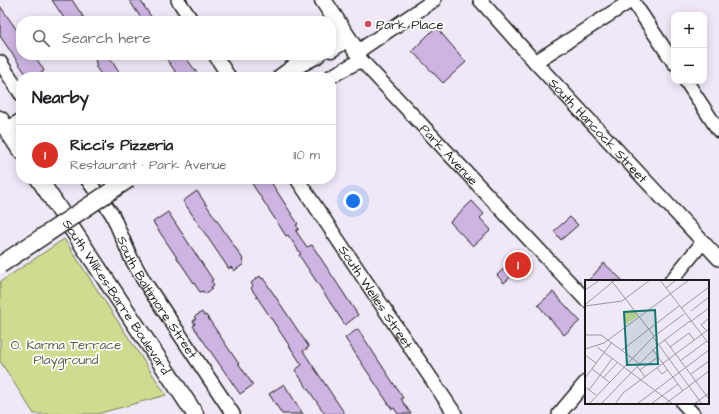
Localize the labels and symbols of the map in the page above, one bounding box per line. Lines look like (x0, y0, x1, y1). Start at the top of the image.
place label: Park Place (376, 16, 443, 34)
marker: Park Place (363, 19, 373, 29)
street label: South Hancock Street (544, 74, 652, 188)
street label: Park Avenue (415, 120, 482, 189)
your location (343, 191, 363, 211)
street label: South Wilkes-Barre Boulevard (58, 216, 174, 379)
street label: South Baltimore Street (112, 233, 202, 363)
street label: South Welles Street (334, 242, 417, 353)
pin: 1 (505, 250, 531, 280)
inset map (585, 280, 709, 404)
park label: O. Karma Terrace Playground (11, 336, 121, 370)

